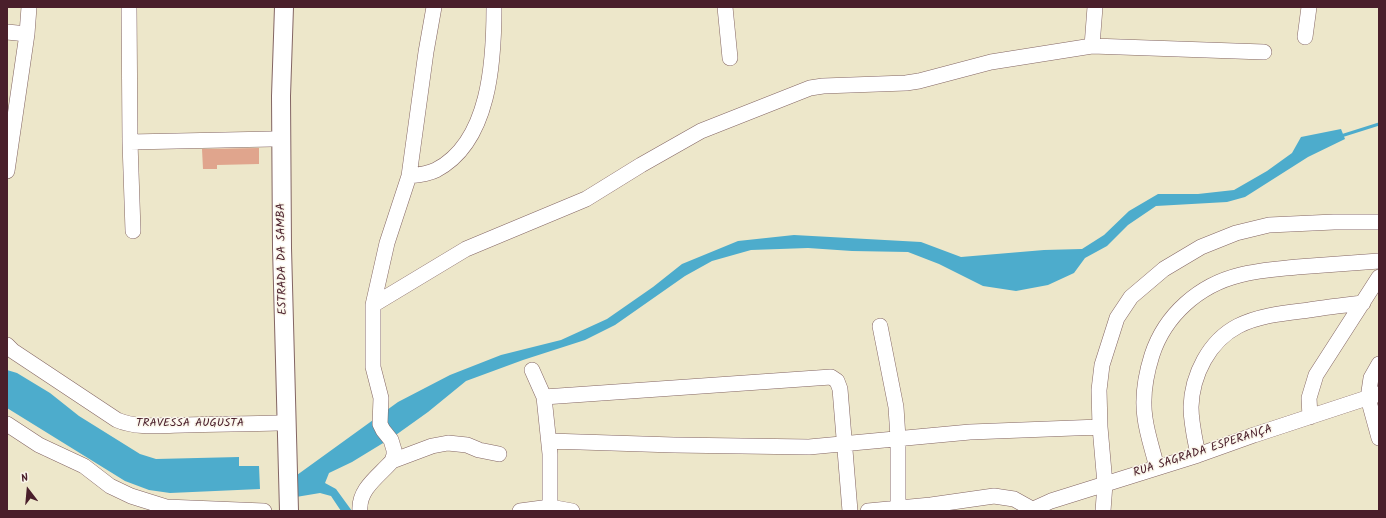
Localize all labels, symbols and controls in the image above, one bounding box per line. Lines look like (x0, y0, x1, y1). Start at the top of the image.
street label: ESTRADA DA SAMBA (275, 203, 291, 315)
street label: TRAVESSA AUGUSTA (136, 417, 244, 431)
street label: RUA SAGRADA ESPERANÇA (1132, 423, 1274, 481)
text: N (19, 469, 31, 488)
north arrow (8, 470, 48, 510)

